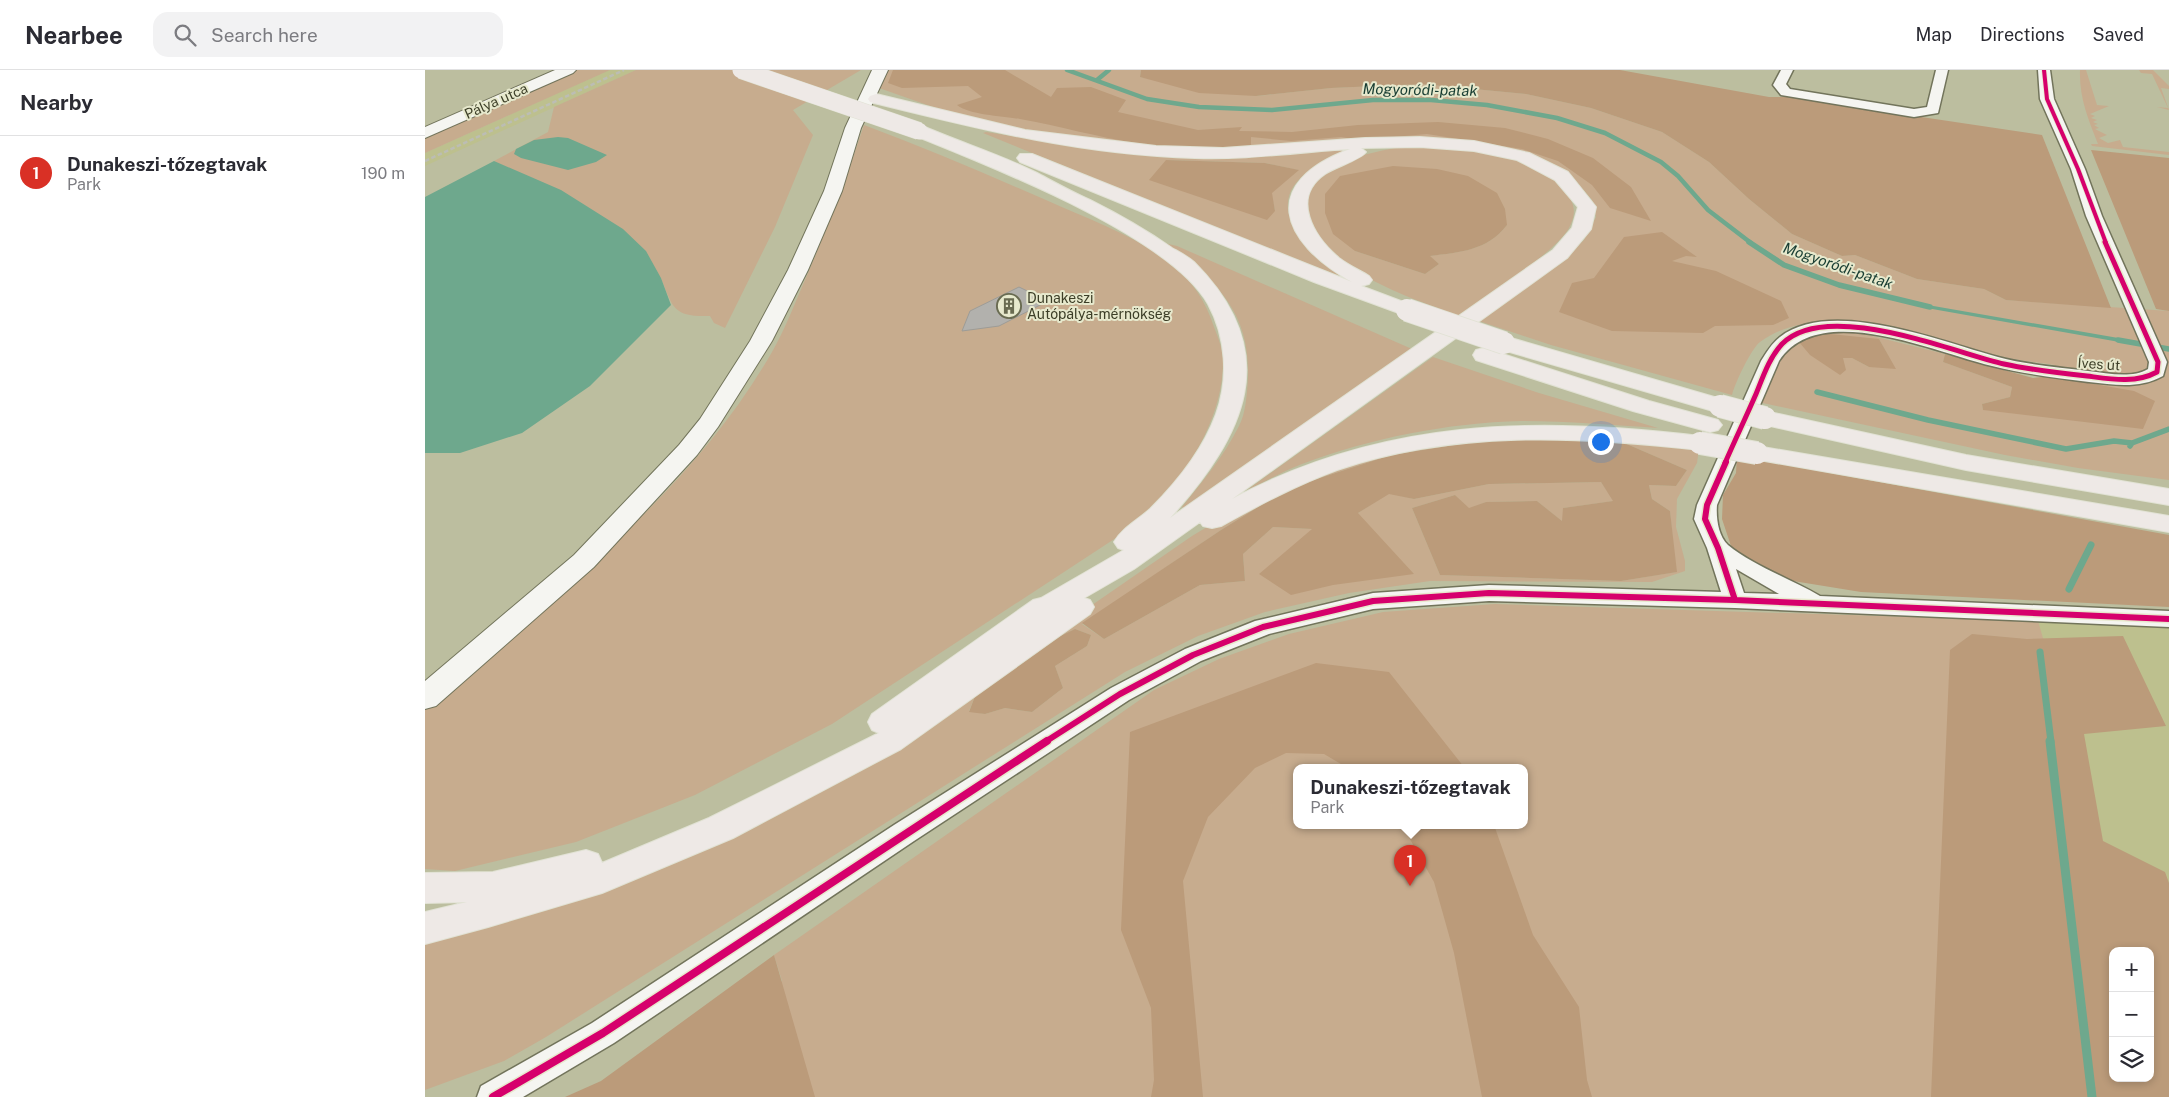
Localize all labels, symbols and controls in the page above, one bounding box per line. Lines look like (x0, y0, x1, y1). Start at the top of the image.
search box (153, 12, 503, 57)
text: Nearbee (25, 21, 123, 49)
icon: search (171, 21, 199, 49)
text: Search here (211, 24, 318, 46)
text: Map (1915, 24, 1952, 45)
text: Directions (1980, 24, 2065, 45)
text: Saved (2093, 24, 2144, 45)
street label: Pálya utca (462, 80, 530, 122)
water label: Mogyoródi-patak (1362, 80, 1478, 99)
text: Nearby (20, 90, 93, 115)
text: Dunakeszi-tőzegtavak (67, 153, 267, 175)
text: 1 (33, 164, 39, 183)
text: 190 m (361, 164, 405, 183)
text: Park (67, 175, 101, 194)
water label: Mogyoródi-patak (1781, 239, 1896, 293)
place label: Dunakeszi Autópálya-mérnökség (1027, 290, 1172, 322)
building icon: Dunakeszi Autópálya-mérnökség (996, 293, 1022, 319)
street label: Íves út (2077, 354, 2121, 373)
your location (1588, 429, 1614, 455)
popup (1293, 764, 1528, 829)
text: Dunakeszi-tőzegtavak (1310, 776, 1511, 798)
text: Park (1310, 798, 1344, 817)
pin: 1 (1394, 845, 1426, 886)
map controls (2109, 947, 2154, 1082)
button: + (2109, 947, 2154, 992)
button: − (2109, 992, 2154, 1037)
button: layers (2109, 1037, 2154, 1082)

